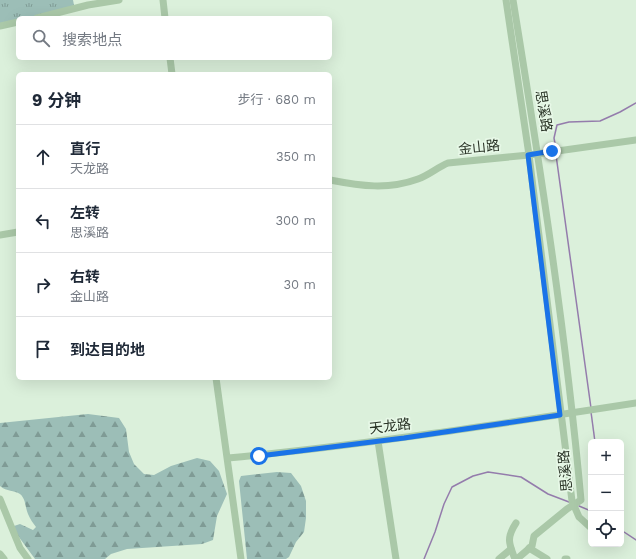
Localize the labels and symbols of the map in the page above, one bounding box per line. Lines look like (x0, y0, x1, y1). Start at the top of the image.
street label: 思溪路 (533, 89, 555, 133)
street label: 金山路 (457, 137, 501, 157)
route end (543, 142, 561, 160)
street label: 天龙路 (368, 416, 412, 436)
route start (250, 447, 268, 465)
street label: 思溪路 (555, 449, 575, 493)

